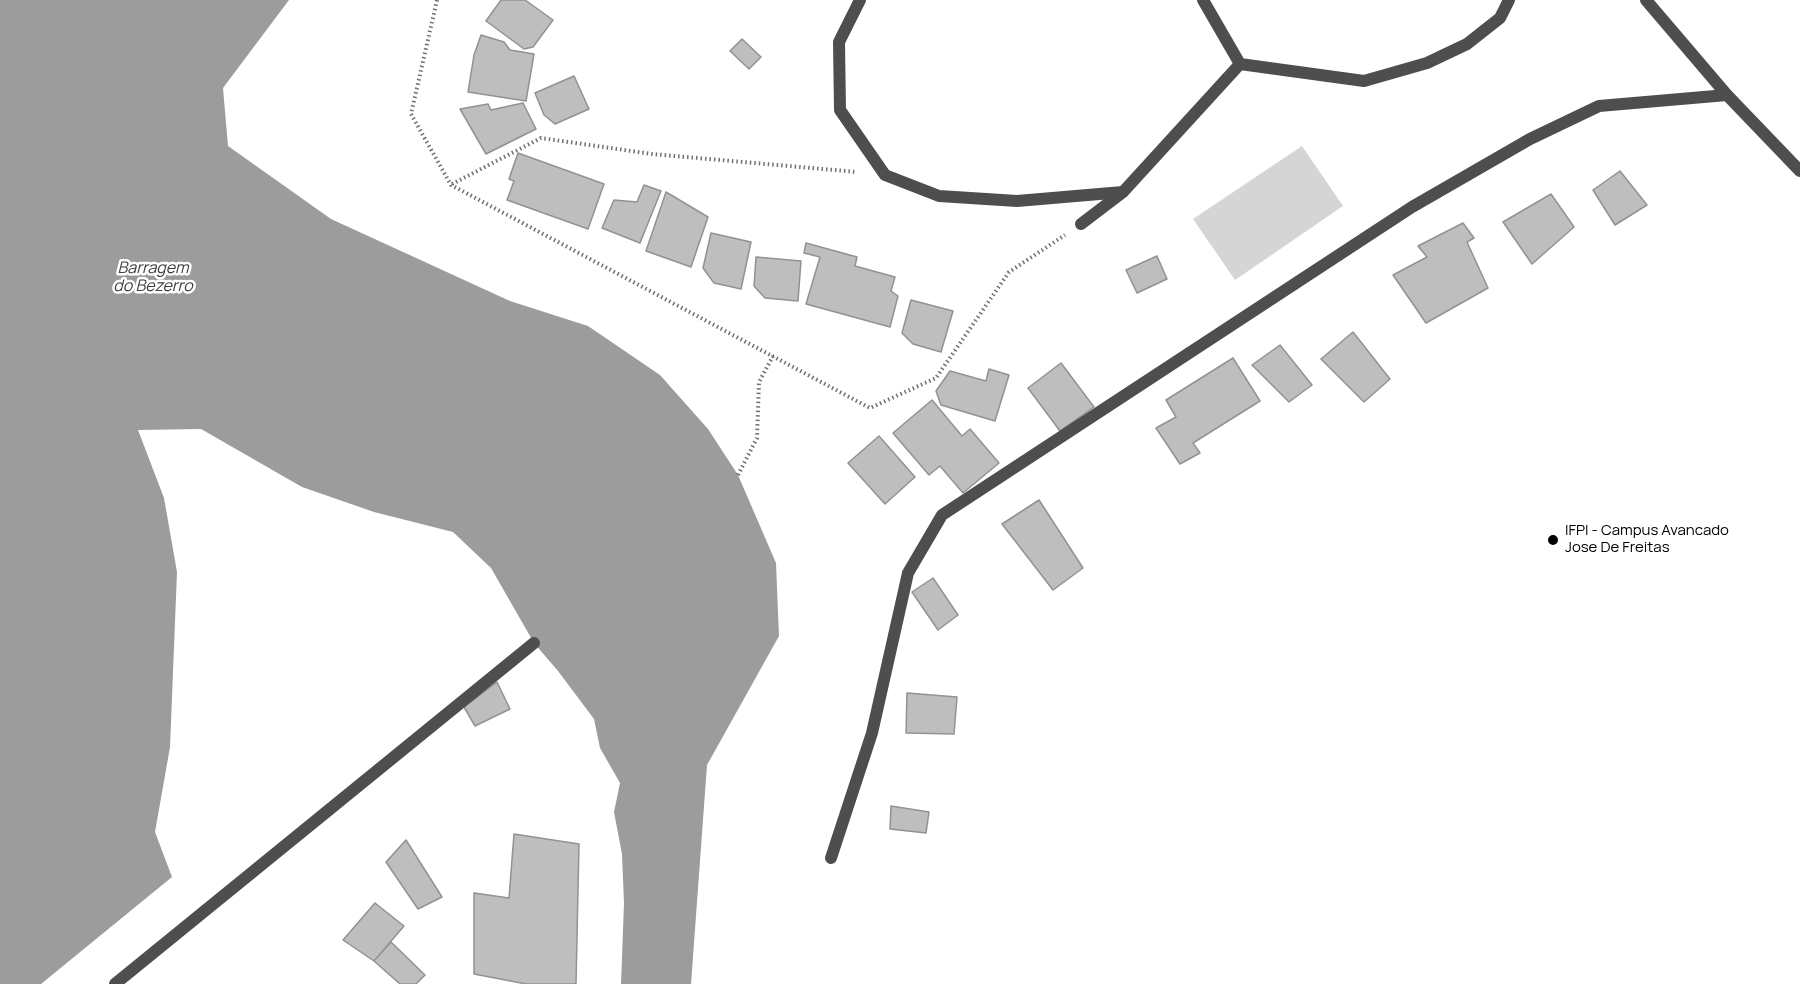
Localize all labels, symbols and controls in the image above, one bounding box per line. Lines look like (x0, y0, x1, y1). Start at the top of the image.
water label: Barragem do Bezerro (113, 259, 193, 297)
place label: IFPI - Campus Avancado Jose De Freitas (1565, 522, 1729, 557)
marker: IFPI - Campus Avancado Jose De Freitas (1546, 533, 1560, 547)

